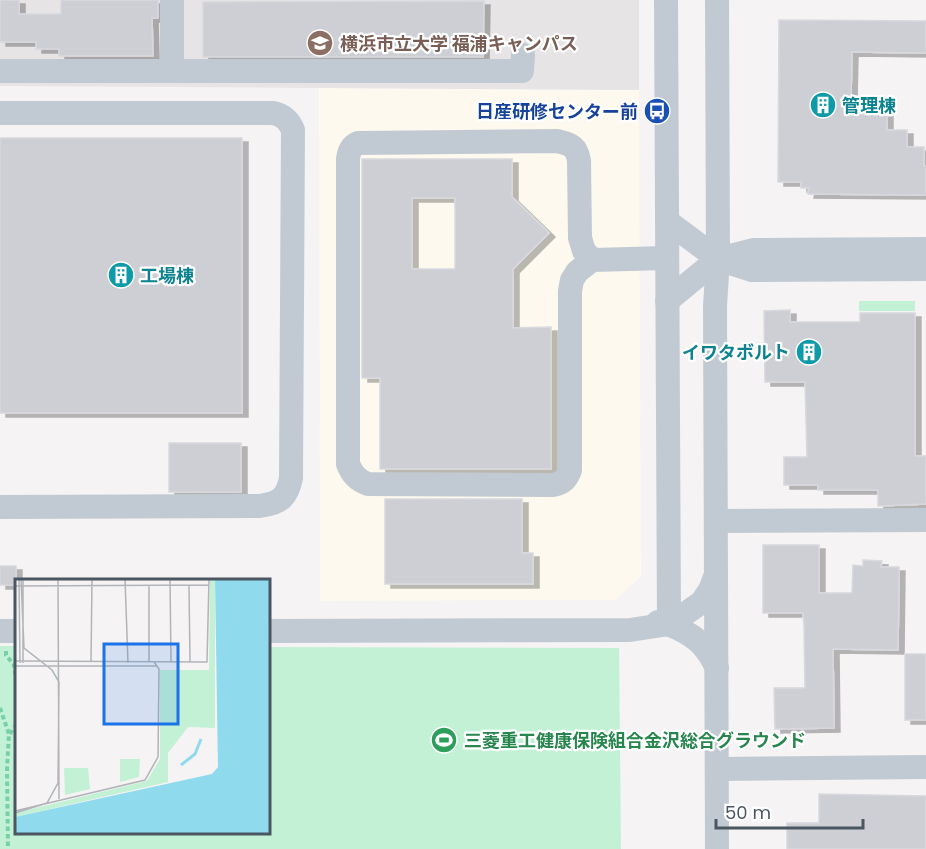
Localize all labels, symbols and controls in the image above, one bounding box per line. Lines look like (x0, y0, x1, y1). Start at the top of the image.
school or university icon: 横浜市立大学 福浦キャンパス (305, 28, 335, 58)
place label: 横浜市立大学 福浦キャンパス (340, 31, 578, 56)
building icon: 管理棟 (808, 90, 838, 120)
place label: 管理棟 (842, 93, 896, 118)
bus stop icon: 日産研修センター前 (642, 96, 672, 126)
place label: 日産研修センター前 (476, 99, 638, 124)
building icon: 工場棟 (106, 260, 136, 290)
place label: 工場棟 (140, 263, 194, 288)
building icon: イワタボルト (794, 337, 824, 367)
place label: イワタボルト (682, 340, 790, 365)
inset map (15, 579, 270, 834)
sports icon: 三菱重工健康保険組合金沢総合グラウンド (429, 725, 459, 755)
place label: 三菱重工健康保険組合金沢総合グラウンド (464, 728, 806, 753)
scale bar (716, 792, 863, 830)
text: 50 m (725, 800, 771, 825)

